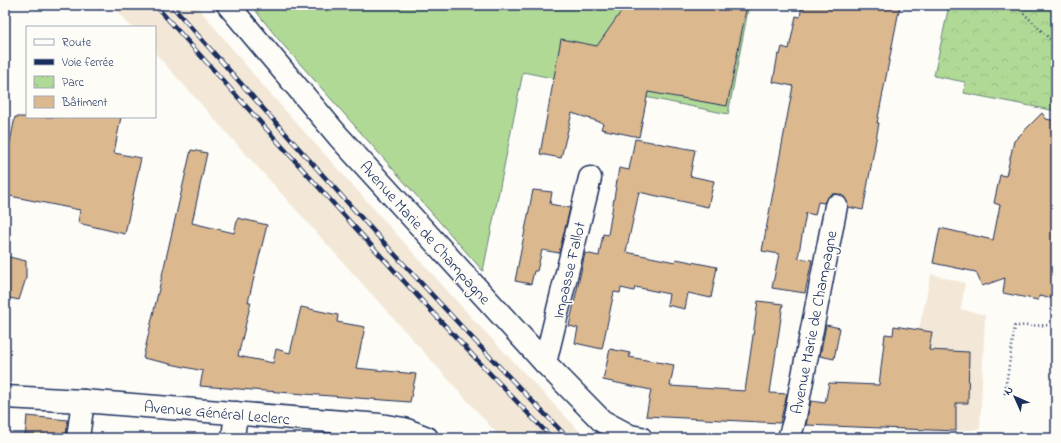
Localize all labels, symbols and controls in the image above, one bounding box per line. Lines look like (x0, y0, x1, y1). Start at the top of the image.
legend (26, 26, 156, 118)
text: Route (62, 34, 92, 52)
text: Voie ferrée (61, 54, 114, 72)
text: Parc (62, 74, 84, 92)
text: Bâtiment (61, 94, 107, 112)
street label: Avenue Marie de Champagne (353, 156, 496, 311)
street label: Impasse Fallot (547, 219, 593, 321)
street label: Avenue Marie de Champagne (785, 228, 845, 416)
north arrow (995, 377, 1035, 417)
text: N (1000, 382, 1017, 399)
street label: Avenue Général Leclerc (143, 396, 292, 432)

